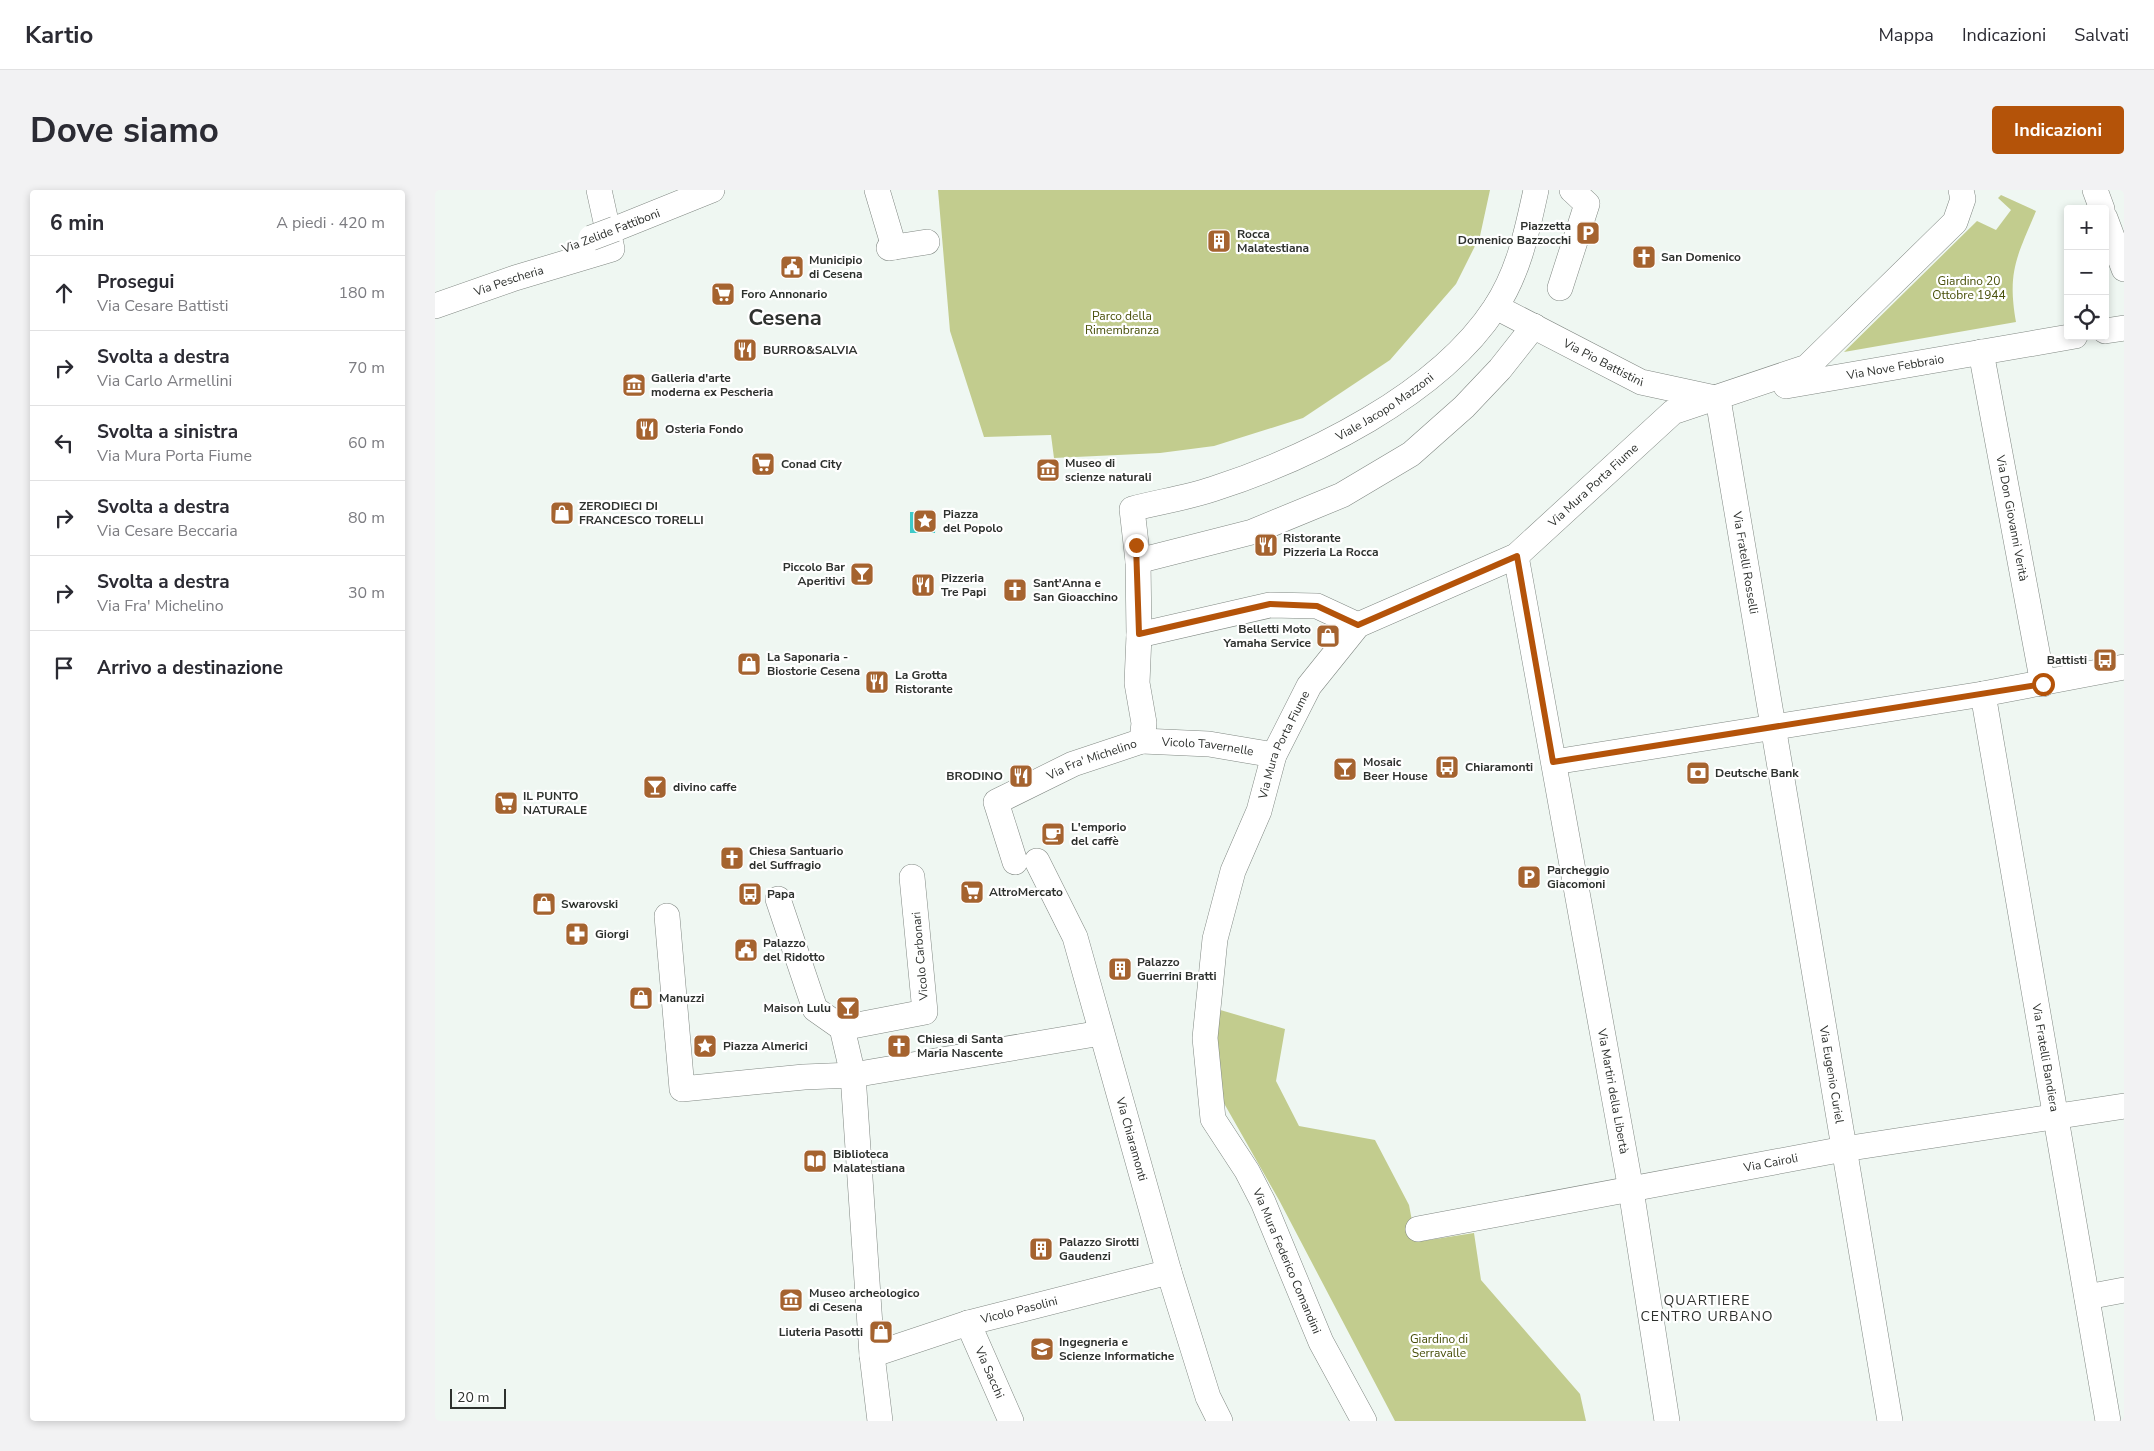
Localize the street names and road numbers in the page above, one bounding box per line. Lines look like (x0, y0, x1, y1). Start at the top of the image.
street label: Via Zelide Fattiboni (559, 205, 662, 257)
street label: Via Pescheria (471, 262, 545, 300)
street label: Via Pio Battistini (1560, 335, 1645, 390)
street label: Via Nove Febbraio (1845, 351, 1946, 384)
street label: Viale Jacopo Mazzoni (1332, 370, 1437, 445)
street label: Via Mura Porta Fiume (1544, 440, 1642, 531)
street label: Via Don Giovanni Verità (1992, 453, 2032, 582)
street label: Via Fratelli Rosselli (1729, 509, 1762, 615)
street label: Via Mura Porta Fiume (1254, 688, 1313, 802)
street label: Vicolo Tavernelle (1160, 734, 1255, 759)
street label: Via Fra' Michelino (1043, 735, 1139, 784)
street label: Vicolo Carbonari (908, 911, 932, 1002)
street label: Via Fratelli Bandiera (2028, 1001, 2063, 1113)
street label: Via Eugenio Curiel (1815, 1023, 1848, 1125)
street label: Via Martiri della Libertà (1594, 1026, 1632, 1155)
street label: Via Chiaramonti (1112, 1095, 1151, 1183)
street label: Via Cairoli (1741, 1150, 1799, 1176)
street label: Via Mura Federico Comandini (1249, 1185, 1325, 1336)
street label: Vicolo Pasolini (978, 1293, 1059, 1328)
street label: Via Sacchi (971, 1343, 1008, 1401)

